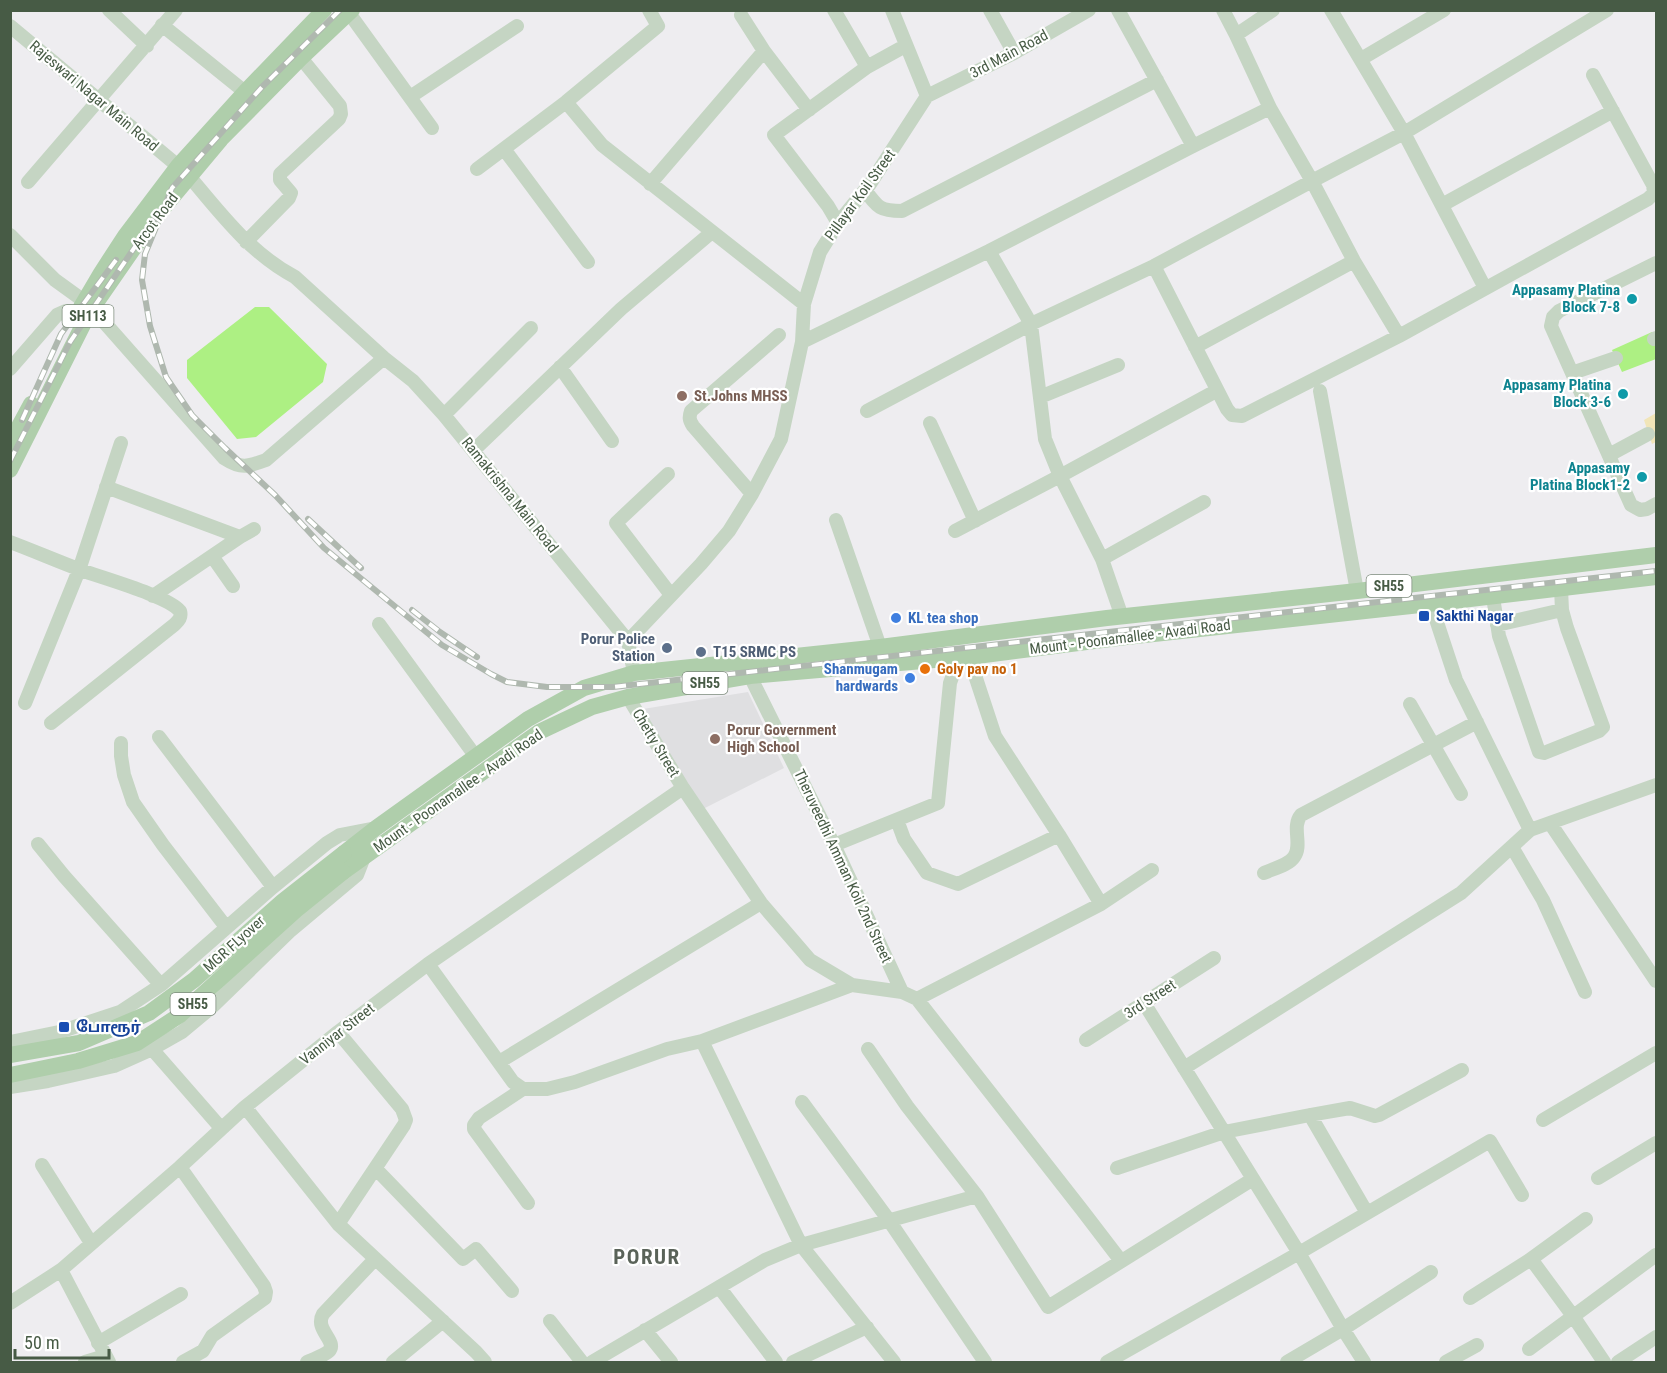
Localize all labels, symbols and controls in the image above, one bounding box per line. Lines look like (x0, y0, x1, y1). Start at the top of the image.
street label: 3rd Main Road (967, 26, 1051, 82)
street label: Rajeswari Nagar Main Road (26, 37, 162, 155)
street label: Pillayar Koil Street (821, 146, 899, 244)
street label: Arcot Road (128, 189, 182, 253)
place label: Appasamy Platina Block 7-8 (1512, 281, 1620, 316)
marker: Appasamy Platina Block 7-8 (1625, 292, 1639, 306)
road number: SH113 (62, 305, 113, 327)
place label: Appasamy Platina Block 3-6 (1503, 376, 1611, 411)
place label: St.Johns MHSS (694, 387, 788, 405)
marker: Appasamy Platina Block 3-6 (1616, 387, 1630, 401)
marker: St.Johns MHSS (675, 389, 689, 403)
street label: Ramakrishna Main Road (458, 434, 562, 556)
place label: Appasamy Platina Block1-2 (1530, 459, 1630, 494)
marker: Appasamy Platina Block1-2 (1635, 470, 1649, 484)
road number: SH55 (1366, 575, 1412, 597)
place label: Sakthi Nagar (1436, 607, 1513, 625)
place label: KL tea shop (908, 609, 978, 627)
marker: Sakthi Nagar (1417, 609, 1431, 623)
marker: KL tea shop (889, 611, 903, 625)
street label: Mount - Poonamallee - Avadi Road (1028, 616, 1232, 658)
place label: Porur Police Station (581, 630, 655, 665)
marker: Porur Police Station (660, 641, 674, 655)
place label: T15 SRMC PS (713, 643, 796, 661)
marker: T15 SRMC PS (694, 645, 708, 659)
place label: Shanmugam hardwards (824, 660, 898, 695)
place label: Goly pav no 1 (937, 660, 1018, 678)
marker: Goly pav no 1 (918, 662, 932, 676)
marker: Shanmugam hardwards (903, 671, 917, 685)
road number: SH55 (682, 672, 728, 694)
street label: Chetty Street (629, 706, 683, 780)
place label: Porur Government High School (727, 721, 837, 756)
street label: Mount - Poonamallee - Avadi Road (370, 726, 546, 856)
marker: Porur Government High School (708, 732, 722, 746)
street label: Theruveedhi Amman Koil 2nd Street (790, 766, 896, 966)
street label: MGR FLyover (200, 911, 269, 976)
street label: 3rd Street (1121, 976, 1179, 1022)
road number: SH55 (170, 993, 216, 1015)
street label: Vanniyar Street (296, 999, 378, 1069)
place label: போரூர் (76, 1018, 142, 1037)
marker: போரூர் (57, 1020, 71, 1034)
district label: PORUR (613, 1245, 681, 1269)
scale bar (15, 1322, 110, 1360)
text: 50 m (24, 1332, 59, 1353)

